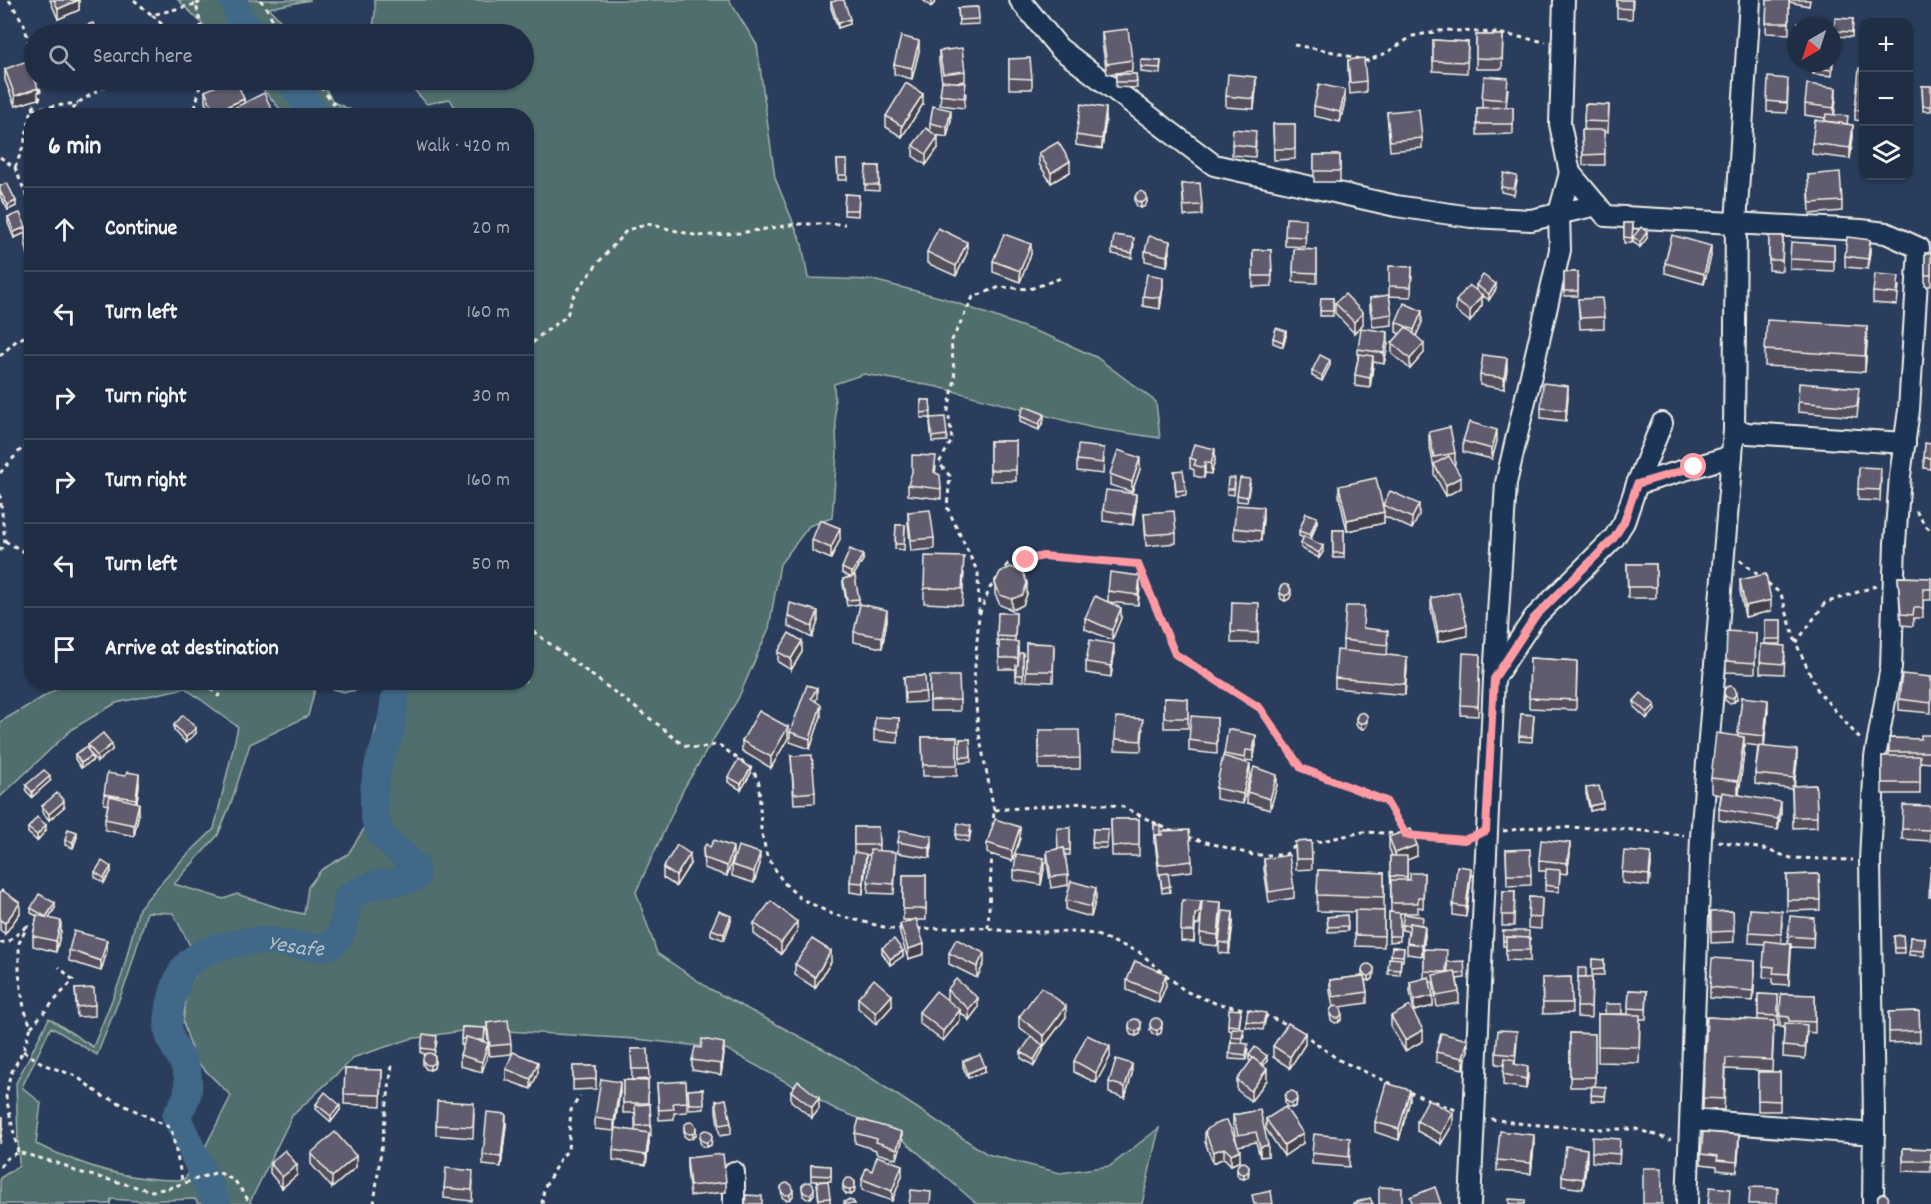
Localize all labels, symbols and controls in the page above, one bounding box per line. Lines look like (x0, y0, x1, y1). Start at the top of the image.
north arrow (1787, 18, 1841, 72)
map controls (1859, 18, 1913, 180)
button: + (1859, 18, 1913, 72)
search box (24, 24, 534, 90)
icon: search (45, 41, 78, 74)
text: Search here (93, 42, 192, 73)
button: − (1859, 72, 1913, 126)
button: layers (1859, 126, 1913, 180)
text: 6 min (48, 129, 101, 166)
text: Walk · 420 m (416, 133, 510, 161)
icon: ahead (48, 213, 81, 246)
text: Continue (105, 214, 177, 245)
text: 20 m (472, 215, 510, 243)
icon: left (48, 297, 81, 330)
text: Turn left (105, 298, 177, 329)
text: 160 m (467, 299, 510, 327)
icon: right (48, 381, 81, 414)
text: Turn right (105, 382, 187, 413)
text: 30 m (472, 383, 510, 411)
route start (1680, 453, 1706, 479)
icon: right (48, 465, 81, 498)
text: Turn right (105, 466, 187, 497)
text: 160 m (467, 467, 510, 495)
route end (1012, 546, 1038, 572)
icon: left (48, 549, 81, 582)
text: Turn left (105, 550, 177, 581)
text: 50 m (472, 551, 510, 579)
icon: arrive (48, 633, 81, 666)
text: Arrive at destination (105, 634, 279, 665)
water label: Yesafe (267, 929, 326, 967)

